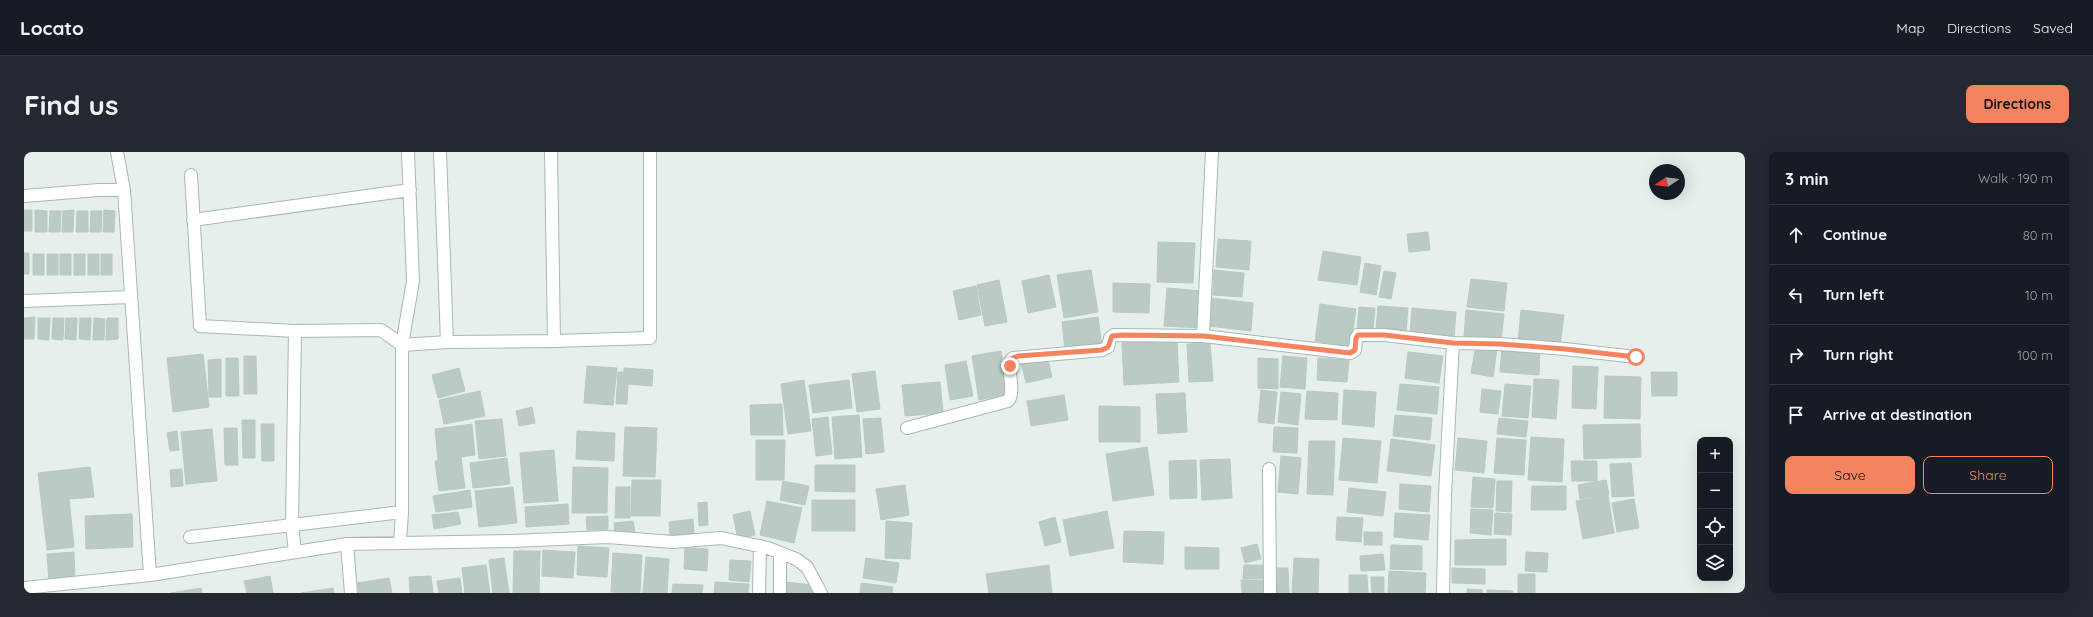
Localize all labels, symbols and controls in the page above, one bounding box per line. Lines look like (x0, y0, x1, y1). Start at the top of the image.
text: Locato (20, 16, 84, 40)
text: Map (1896, 19, 1925, 37)
text: Directions (1947, 19, 2011, 37)
text: Saved (2033, 19, 2073, 37)
button: Directions (1966, 85, 2069, 123)
text: Find us (24, 87, 118, 122)
north arrow (1649, 164, 1685, 200)
text: 3 min (1785, 168, 1829, 189)
text: Walk · 190 m (1978, 170, 2053, 186)
icon: ahead (1785, 224, 1807, 246)
text: Continue (1823, 225, 1887, 244)
text: 80 m (2023, 227, 2053, 243)
icon: left (1785, 284, 1807, 306)
text: Turn left (1823, 285, 1885, 304)
text: 10 m (2025, 287, 2053, 303)
icon: right (1785, 344, 1807, 366)
text: Turn right (1823, 345, 1894, 364)
text: 100 m (2017, 347, 2053, 363)
route start (1627, 348, 1645, 366)
route end (1001, 357, 1019, 375)
icon: arrive (1785, 404, 1807, 426)
text: Arrive at destination (1823, 405, 1972, 424)
map controls (1697, 437, 1733, 581)
button: + (1697, 437, 1733, 473)
button: Save (1785, 456, 1915, 494)
button: Share (1923, 456, 2053, 494)
button: − (1697, 473, 1733, 509)
button: locate (1697, 509, 1733, 545)
button: layers (1697, 545, 1733, 581)

